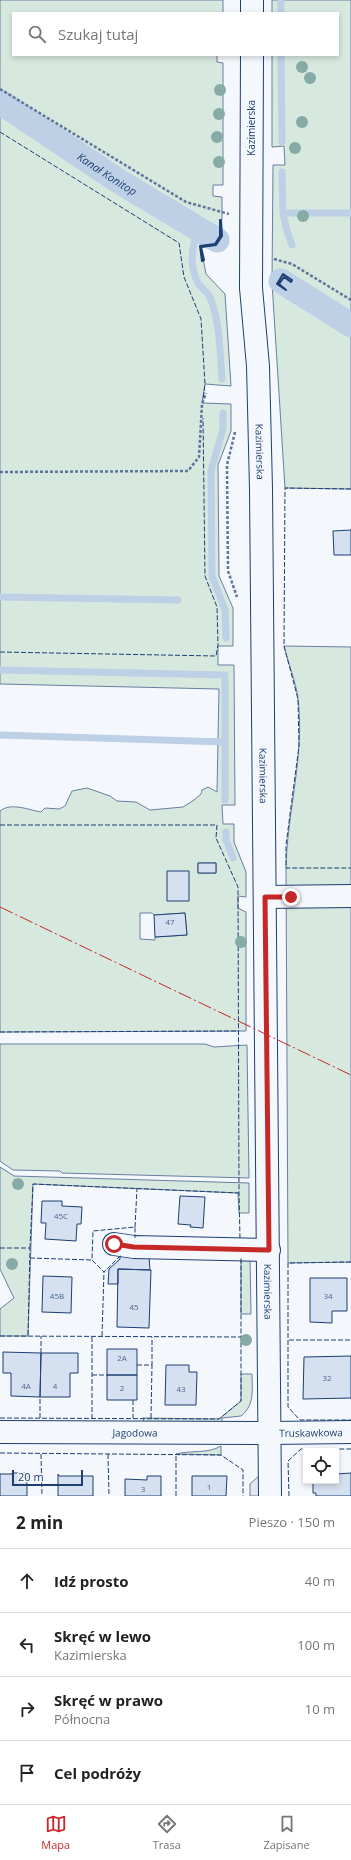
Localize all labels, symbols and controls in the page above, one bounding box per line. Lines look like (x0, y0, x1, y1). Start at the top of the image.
search box (12, 12, 339, 56)
icon: search (26, 23, 48, 45)
text: Szukaj tutaj (58, 24, 138, 44)
street label: Kazimierska (244, 100, 258, 156)
water label: Kanał Konitop (75, 148, 140, 198)
street label: Kazimierska (252, 423, 268, 480)
street label: Kazimierska (256, 748, 271, 804)
route end (282, 888, 300, 906)
house number: 47 (165, 916, 175, 927)
house number: 45C (54, 1210, 68, 1221)
route start (105, 1235, 123, 1253)
street label: Kazimierska (261, 1264, 275, 1320)
house number: 45B (50, 1290, 64, 1301)
house number: 34 (323, 1290, 333, 1301)
house number: 45 (129, 1301, 139, 1312)
house number: 2A (117, 1352, 128, 1363)
house number: 32 (322, 1372, 332, 1383)
house number: 4A (21, 1380, 32, 1391)
house number: 4 (53, 1380, 58, 1391)
house number: 2 (120, 1382, 125, 1393)
house number: 43 (176, 1383, 186, 1394)
street label: Jagodowa (111, 1425, 158, 1440)
street label: Truskawkowa (279, 1425, 343, 1440)
map controls (303, 1448, 339, 1484)
button: locate (303, 1448, 339, 1484)
scale bar (12, 1468, 83, 1487)
text: 20 m (18, 1469, 44, 1484)
house number: 1 (207, 1481, 211, 1492)
house number: 3 (141, 1483, 146, 1494)
text: 2 min (16, 1511, 63, 1534)
text: Pieszo · 150 m (249, 1513, 335, 1531)
icon: ahead (16, 1570, 38, 1592)
text: Idź prosto (54, 1571, 129, 1591)
text: 40 m (305, 1572, 335, 1590)
text: Skręć w lewo (54, 1626, 151, 1646)
icon: left (16, 1634, 38, 1656)
text: 100 m (297, 1636, 335, 1654)
text: Kazimierska (54, 1646, 127, 1664)
text: Skręć w prawo (54, 1690, 163, 1710)
icon: right (16, 1698, 38, 1720)
text: 10 m (305, 1700, 335, 1718)
text: Północna (54, 1710, 110, 1728)
icon: arrive (16, 1762, 38, 1784)
text: Cel podróży (54, 1763, 141, 1783)
tab: Mapa (41, 1813, 70, 1852)
tab: Trasa (153, 1813, 181, 1852)
tab: Zapisane (263, 1813, 310, 1852)

